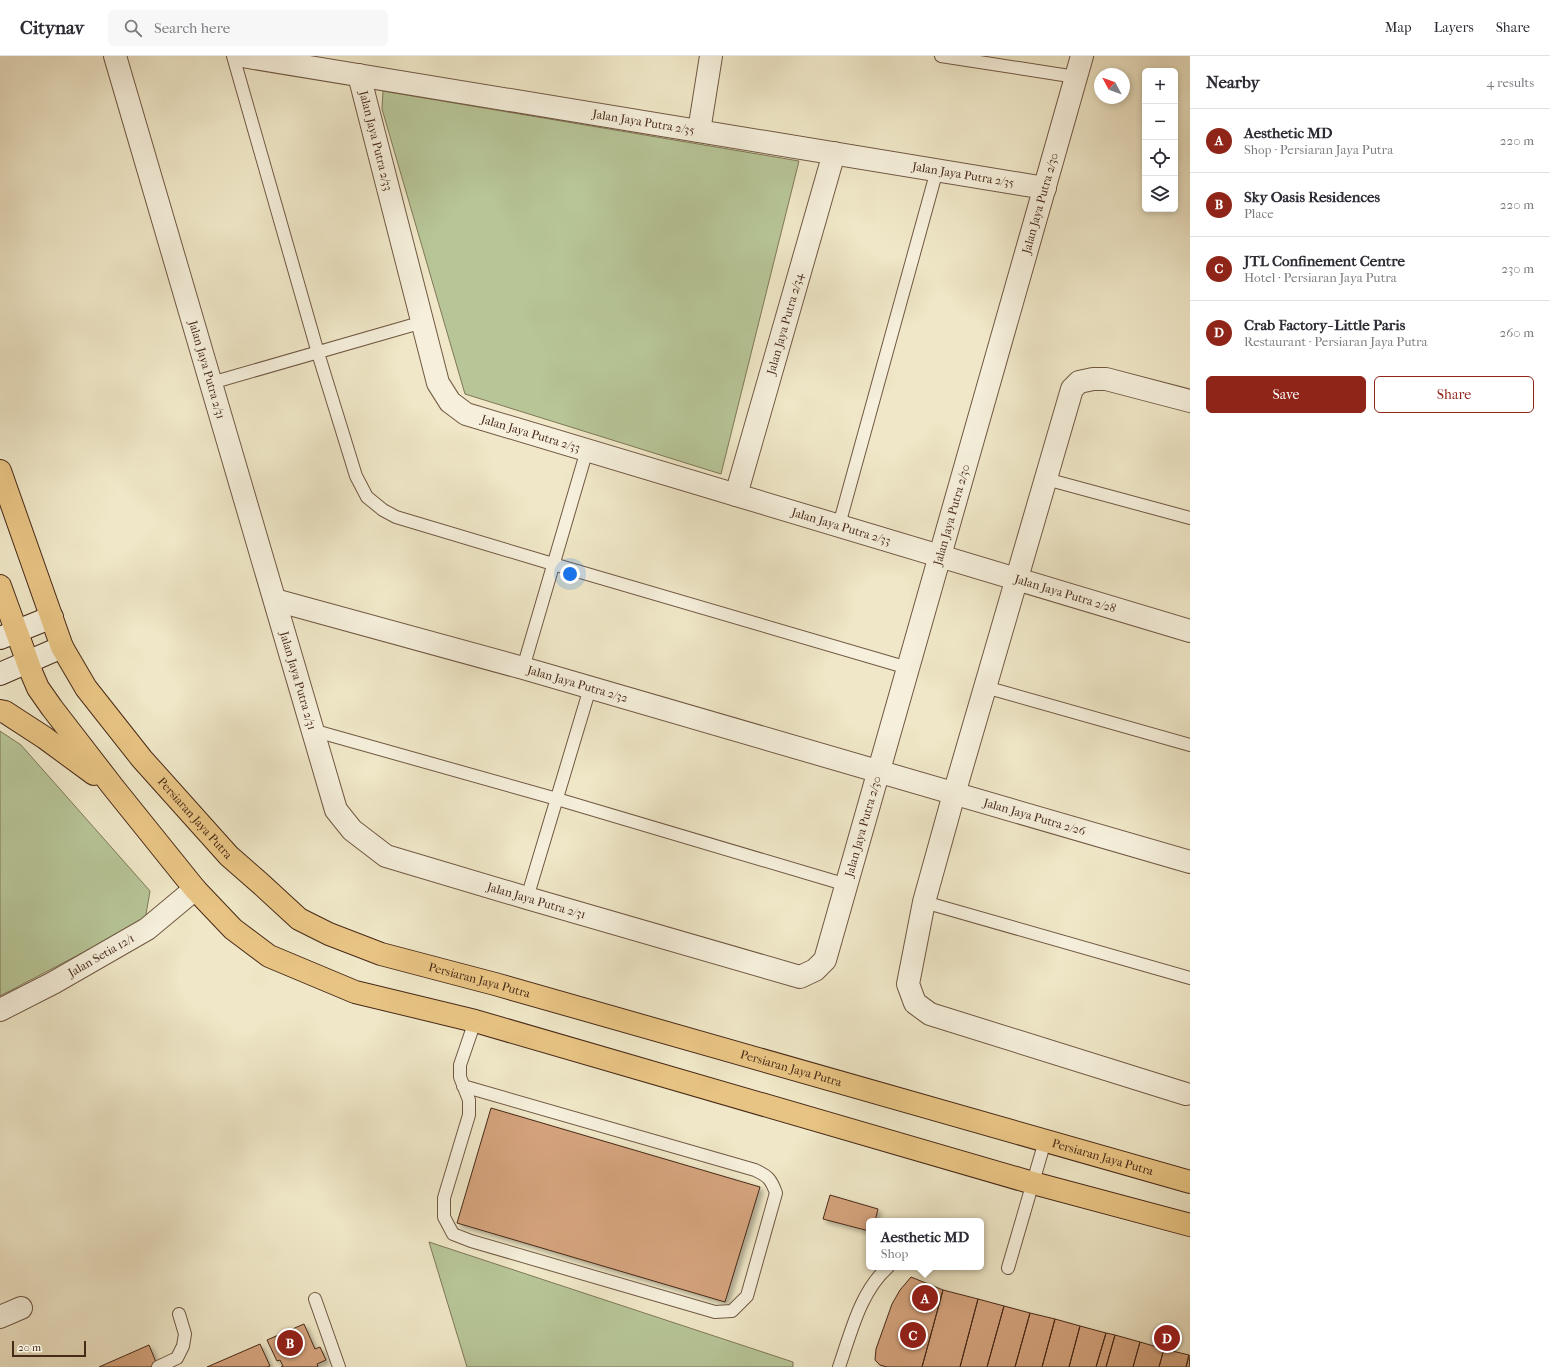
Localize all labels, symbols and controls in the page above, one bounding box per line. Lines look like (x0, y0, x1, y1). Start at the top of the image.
search box (108, 10, 388, 46)
text: Citynav (20, 17, 84, 39)
icon: search (122, 17, 144, 39)
text: Search here (154, 19, 230, 37)
text: Map (1385, 19, 1412, 36)
text: Layers (1434, 19, 1474, 36)
text: Share (1496, 19, 1530, 36)
north arrow (1094, 68, 1130, 104)
map controls (1142, 68, 1178, 212)
button: + (1142, 68, 1178, 104)
text: Nearby (1206, 72, 1260, 92)
text: 4 results (1487, 75, 1534, 90)
street label: Jalan Jaya Putra 2/33 (356, 88, 395, 192)
button: − (1142, 104, 1178, 140)
street label: Jalan Jaya Putra 2/35 (591, 107, 696, 137)
text: Aesthetic MD (1244, 124, 1333, 142)
text: A (1215, 133, 1223, 148)
text: 220 m (1500, 133, 1534, 148)
button: locate (1142, 140, 1178, 176)
text: Shop · Persiaran Jaya Putra (1244, 142, 1393, 157)
street label: Jalan Jaya Putra 2/30 (1019, 151, 1061, 256)
street label: Jalan Jaya Putra 2/35 (910, 159, 1015, 190)
button: layers (1142, 176, 1178, 212)
text: Sky Oasis Residences (1244, 188, 1380, 206)
text: B (1215, 197, 1223, 212)
text: 220 m (1500, 197, 1534, 212)
text: Place (1244, 206, 1274, 221)
text: JTL Confinement Centre (1244, 252, 1405, 270)
text: C (1215, 261, 1223, 276)
text: 230 m (1501, 261, 1534, 276)
text: Hotel · Persiaran Jaya Putra (1244, 270, 1397, 285)
street label: Jalan Jaya Putra 2/34 (764, 271, 806, 377)
text: Crab Factory- Little Paris (1244, 316, 1405, 334)
street label: Jalan Jaya Putra 2/31 (186, 318, 228, 421)
text: D (1214, 325, 1224, 340)
text: 260 m (1500, 325, 1534, 340)
text: Restaurant · Persiaran Jaya Putra (1244, 334, 1428, 349)
button: Save (1206, 376, 1366, 413)
button: Share (1374, 376, 1534, 413)
street label: Jalan Jaya Putra 2/33 (479, 412, 582, 455)
street label: Jalan Jaya Putra 2/30 (930, 463, 973, 568)
street label: Jalan Jaya Putra 2/33 (789, 505, 892, 548)
your location (560, 564, 580, 584)
street label: Jalan Jaya Putra 2/28 (1012, 572, 1118, 615)
street label: Jalan Jaya Putra 2/31 (277, 629, 319, 732)
street label: Jalan Jaya Putra 2/32 (525, 662, 629, 705)
street label: Persiaran Jaya Putra (155, 774, 236, 862)
street label: Jalan Jaya Putra 2/30 (842, 774, 884, 880)
street label: Jalan Jaya Putra 2/26 (981, 795, 1088, 838)
street label: Jalan Jaya Putra 2/31 (484, 879, 587, 922)
street label: Jalan Setia 12/1 (65, 931, 137, 980)
street label: Persiaran Jaya Putra (427, 960, 532, 1001)
street label: Persiaran Jaya Putra (739, 1047, 844, 1090)
street label: Persiaran Jaya Putra (1050, 1136, 1155, 1178)
popup (866, 1218, 984, 1270)
text: Aesthetic MD (881, 1228, 969, 1246)
text: Shop (881, 1246, 908, 1261)
pin: A (912, 1283, 938, 1313)
pin: C (900, 1320, 926, 1350)
pin: D (1154, 1323, 1180, 1353)
pin: B (277, 1328, 303, 1358)
scale bar (12, 1339, 86, 1358)
text: 20 m (18, 1341, 41, 1354)

